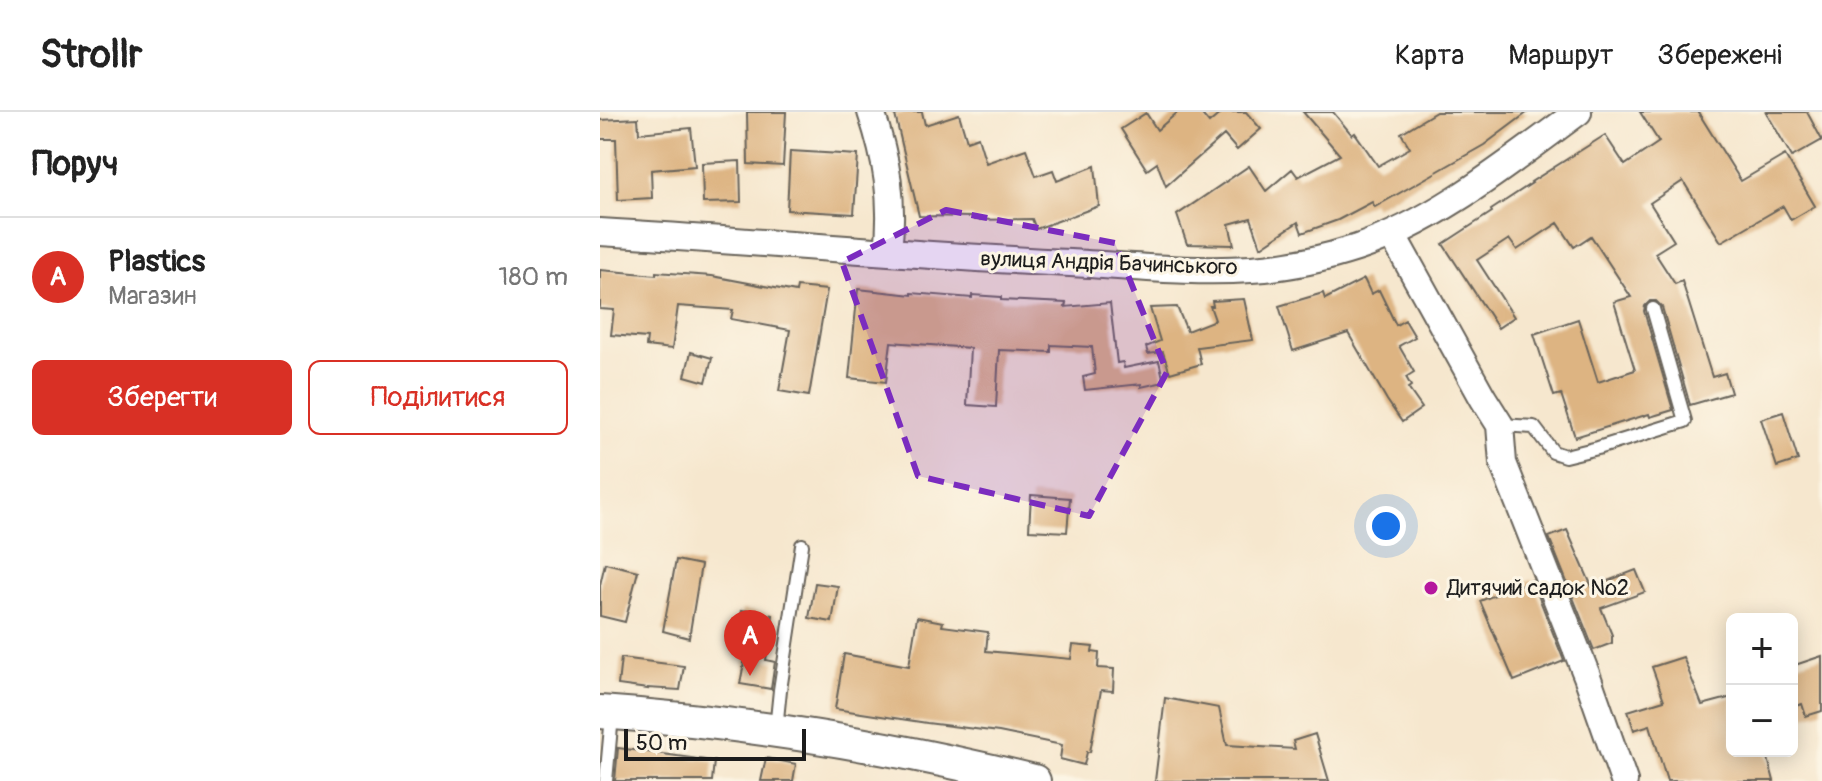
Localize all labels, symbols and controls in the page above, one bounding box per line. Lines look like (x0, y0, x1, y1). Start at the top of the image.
text: Strollr (40, 31, 142, 79)
text: Карта (1395, 38, 1464, 73)
text: Маршрут (1508, 38, 1614, 73)
text: Збережені (1658, 38, 1782, 73)
text: Поруч (32, 143, 118, 186)
text: Plastics (108, 243, 205, 280)
street label: вулиця Андрія Бачинського (980, 245, 1238, 281)
text: A (50, 261, 66, 293)
text: 180 m (498, 261, 568, 293)
text: Магазин (108, 280, 197, 312)
button: Зберегти (32, 360, 292, 435)
button: Поділитися (308, 360, 568, 435)
your location (1366, 506, 1406, 546)
place label: Дитячий садок №2 (1446, 574, 1629, 602)
marker: Дитячий садок №2 (1422, 579, 1440, 597)
pin: A (724, 610, 776, 676)
map controls (1726, 613, 1798, 757)
button: + (1726, 613, 1798, 685)
button: − (1726, 685, 1798, 757)
scale bar (624, 725, 806, 761)
text: 50 m (636, 729, 687, 757)

